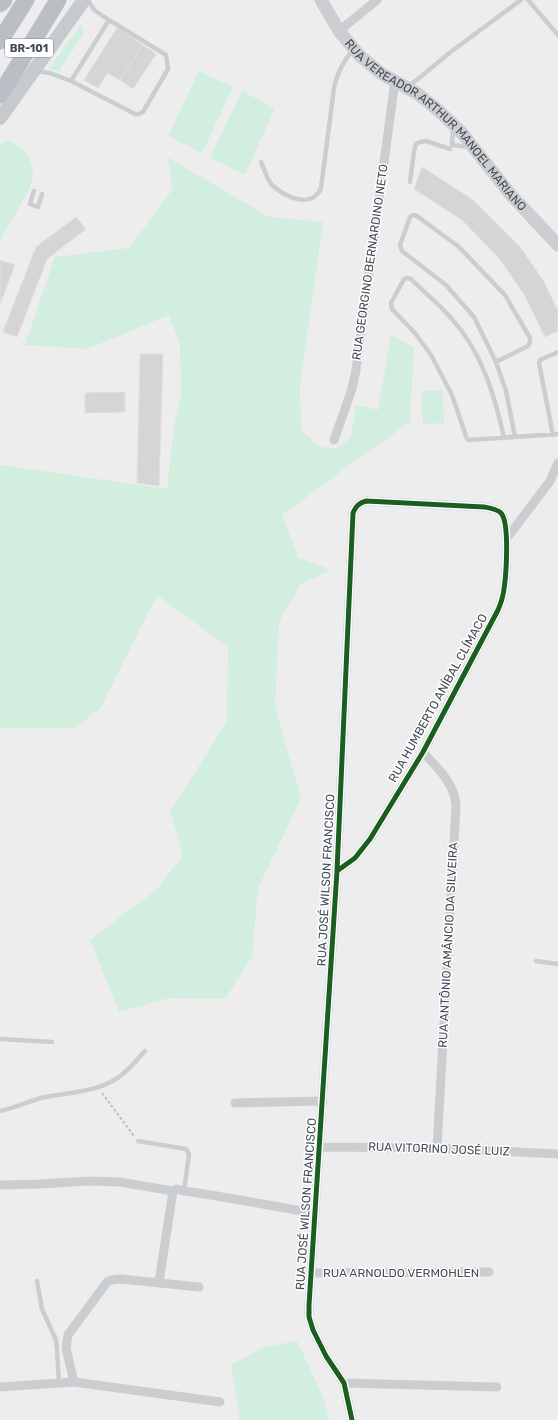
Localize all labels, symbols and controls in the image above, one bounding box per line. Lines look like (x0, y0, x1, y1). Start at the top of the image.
street label: RUA VEREADOR ARTHUR MANOEL MARIANO (342, 36, 529, 214)
road number: BR-101 (5, 39, 53, 57)
street label: RUA GEORGINO BERNARDINO NETO (349, 163, 391, 361)
street label: RUA HUMBERTO ANÍBAL CLÍMACO (386, 611, 490, 785)
street label: RUA JOSÉ WILSON FRANCISCO (314, 793, 338, 967)
street label: RUA ANTÔNIO AMÂNCIO DA SILVEIRA (436, 842, 460, 1048)
street label: RUA JOSÉ WILSON FRANCISCO (293, 1117, 319, 1291)
street label: RUA VITORINO JOSÉ LUIZ (368, 1140, 510, 1158)
street label: RUA ARNOLDO VERMOHLEN (323, 1266, 479, 1280)

